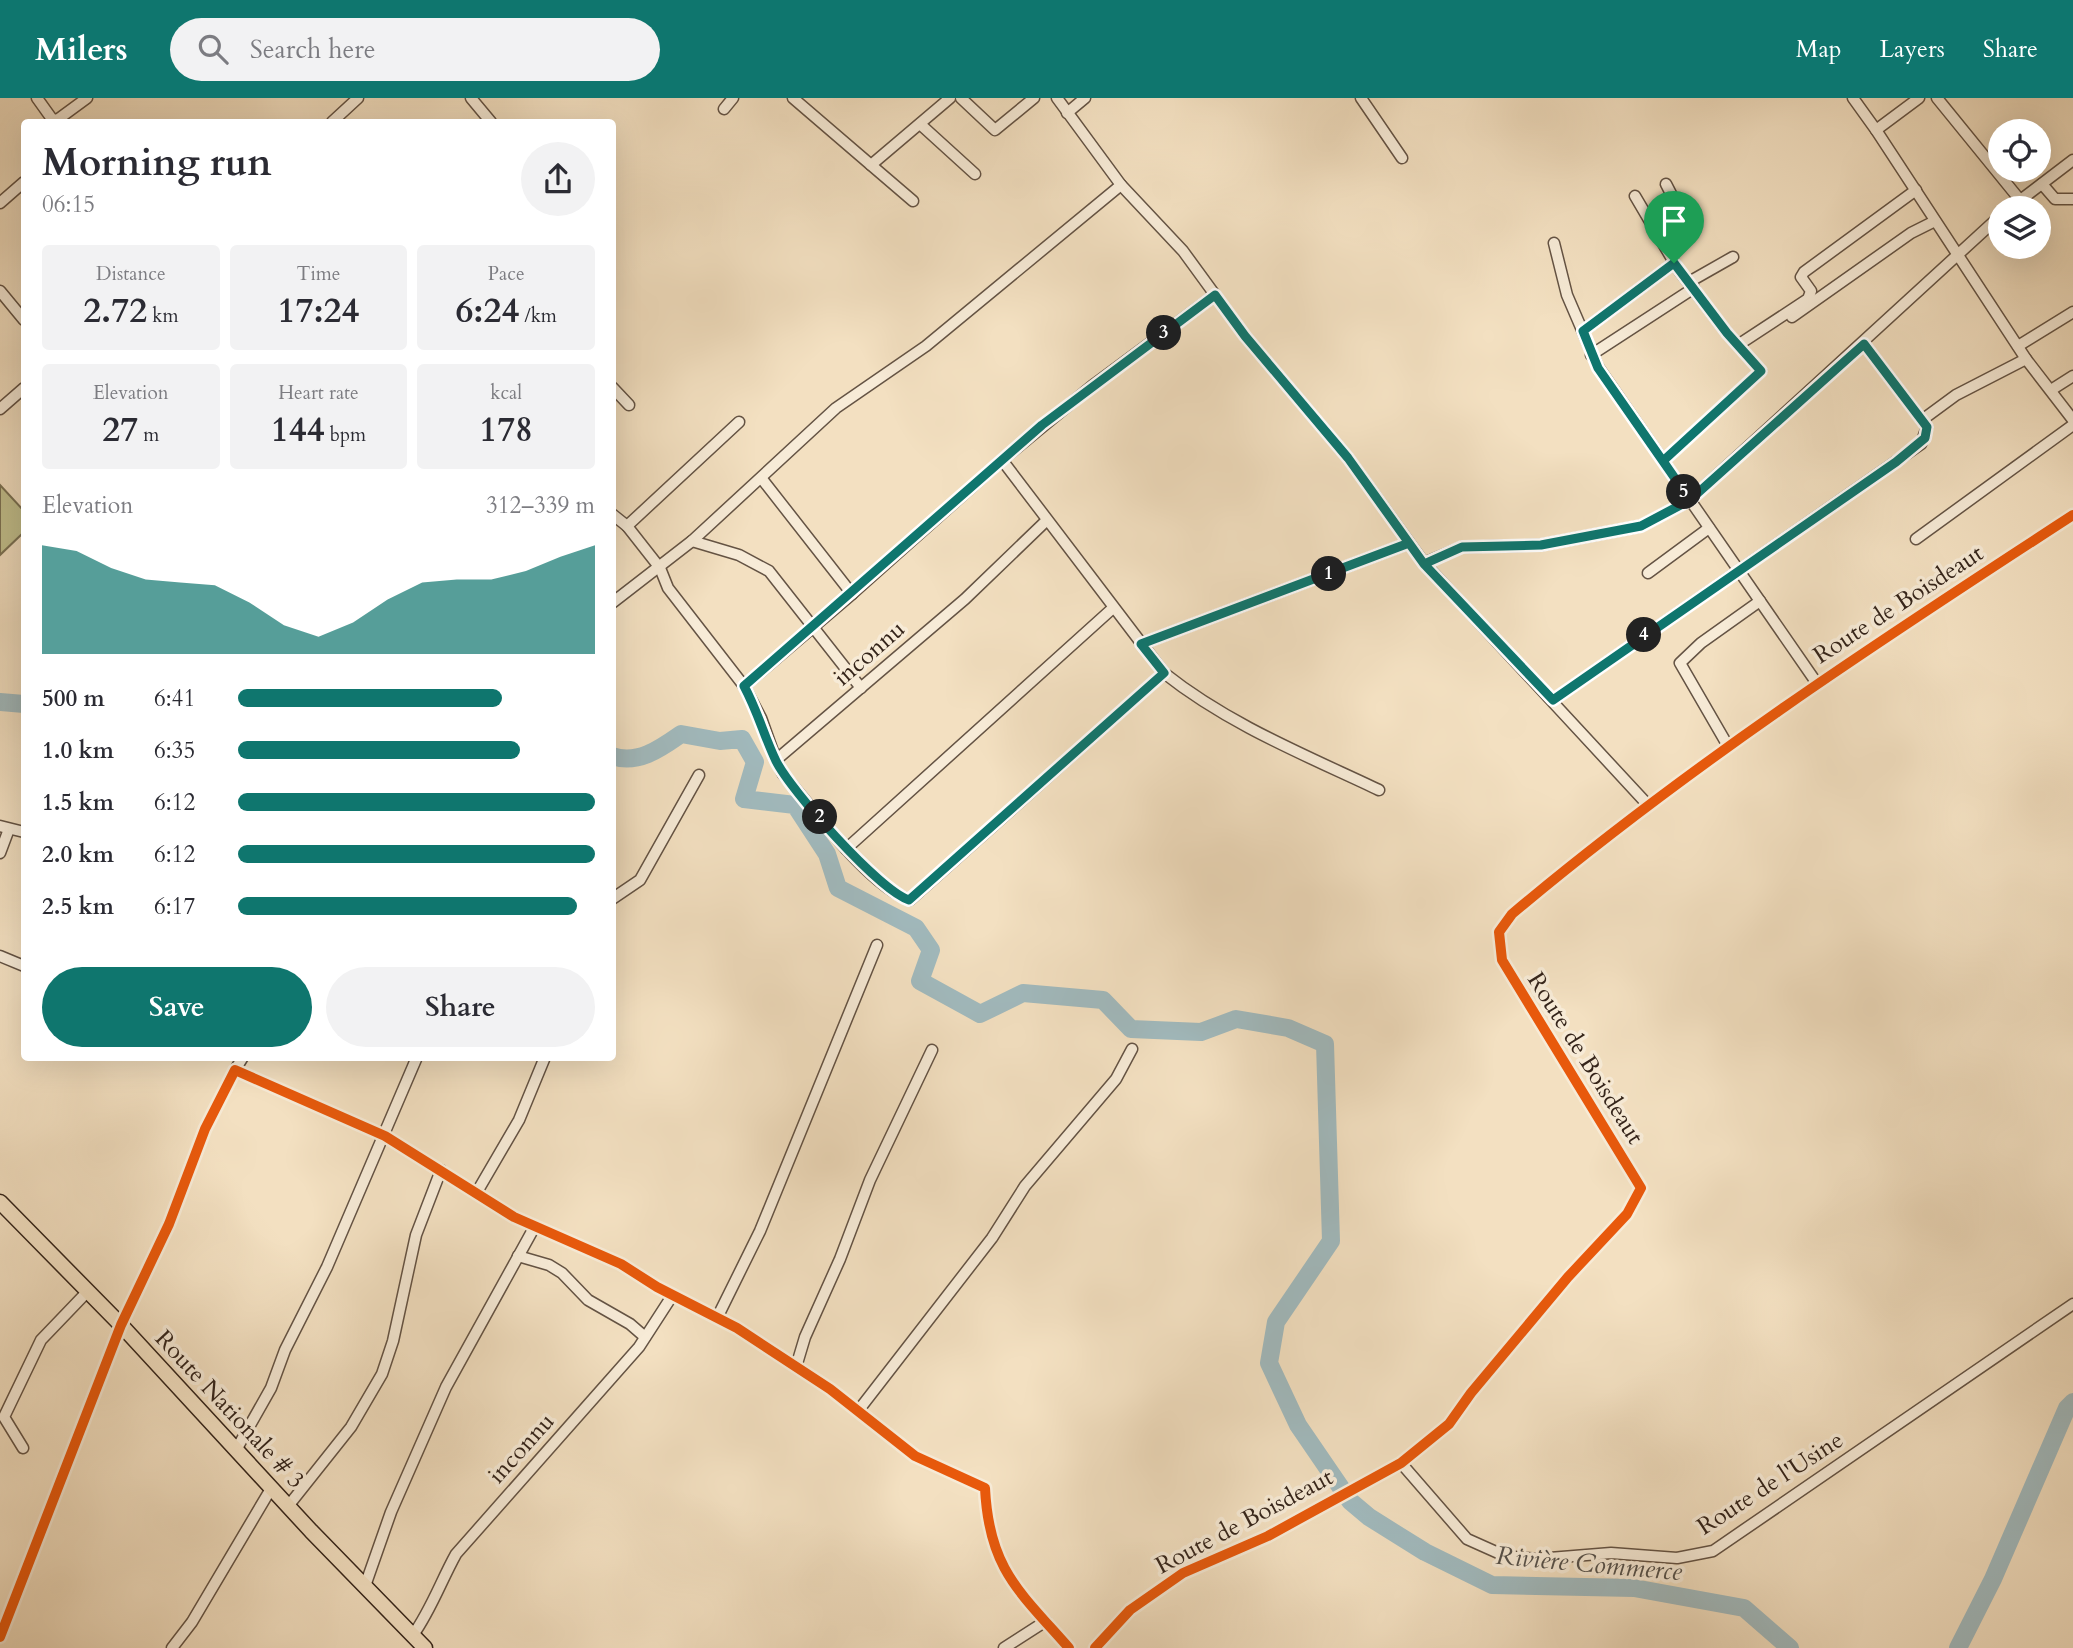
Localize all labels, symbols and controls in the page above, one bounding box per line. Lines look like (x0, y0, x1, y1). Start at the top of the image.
search box (170, 18, 660, 81)
text: Milers (35, 27, 128, 72)
icon: search (194, 30, 232, 68)
text: Search here (250, 32, 376, 67)
text: Map (1796, 33, 1842, 66)
text: Layers (1880, 33, 1945, 66)
text: Share (1983, 33, 2038, 66)
map controls (1988, 119, 2051, 259)
button: locate (1988, 119, 2051, 182)
text: Morning run (42, 137, 272, 189)
button: share (521, 142, 595, 216)
text: 06:15 (42, 189, 95, 220)
pin (1644, 191, 1704, 263)
button: layers (1988, 196, 2051, 259)
icon: arrive (1655, 202, 1693, 240)
text: Distance (96, 261, 166, 287)
text: Time (297, 261, 340, 287)
text: Pace (488, 261, 525, 287)
text: 2.72 (83, 287, 147, 335)
text: 17:24 (278, 287, 359, 335)
text: 6:24 (455, 287, 519, 335)
text: km (147, 303, 178, 329)
text: /km (519, 303, 557, 329)
pin: 3 (1146, 316, 1182, 350)
text: 3 (1159, 319, 1168, 345)
text: Elevation (93, 380, 169, 406)
text: Heart rate (278, 380, 359, 406)
text: kcal (490, 380, 522, 406)
text: 27 (102, 406, 138, 454)
text: 144 (271, 406, 325, 454)
text: 178 (479, 406, 533, 454)
text: m (138, 422, 159, 448)
text: bpm (325, 422, 366, 448)
pin: 5 (1666, 474, 1702, 510)
text: 5 (1679, 478, 1688, 504)
text: Elevation (42, 490, 133, 521)
text: 312–339 m (486, 490, 595, 521)
street label: Route de Boisdeaut (1807, 537, 1990, 672)
pin: 1 (1312, 556, 1346, 592)
text: 1 (1324, 560, 1333, 586)
street label: inconnu (827, 613, 912, 694)
pin: 4 (1626, 618, 1662, 652)
text: 4 (1639, 621, 1648, 647)
text: 500 m (42, 683, 105, 714)
text: 6:41 (154, 683, 195, 714)
text: 1.0 km (42, 735, 114, 766)
text: 6:35 (154, 735, 195, 766)
text: 1.5 km (42, 787, 114, 818)
text: 6:12 (154, 787, 195, 818)
pin: 2 (802, 800, 838, 834)
text: 2 (815, 803, 824, 829)
text: 2.0 km (42, 839, 114, 870)
text: 6:12 (154, 839, 195, 870)
text: 2.5 km (42, 891, 114, 922)
text: 6:17 (154, 891, 195, 922)
street label: Route de Boisdeaut (1519, 966, 1652, 1151)
button: Save (42, 967, 312, 1047)
button: Share (326, 967, 595, 1047)
street label: Route Nationale # 3 (147, 1323, 312, 1496)
street label: inconnu (481, 1406, 562, 1491)
street label: Route de l'Usine (1691, 1424, 1850, 1543)
street label: Route de Boisdeaut (1150, 1461, 1339, 1582)
water label: Rivière Commerce (1494, 1538, 1685, 1589)

